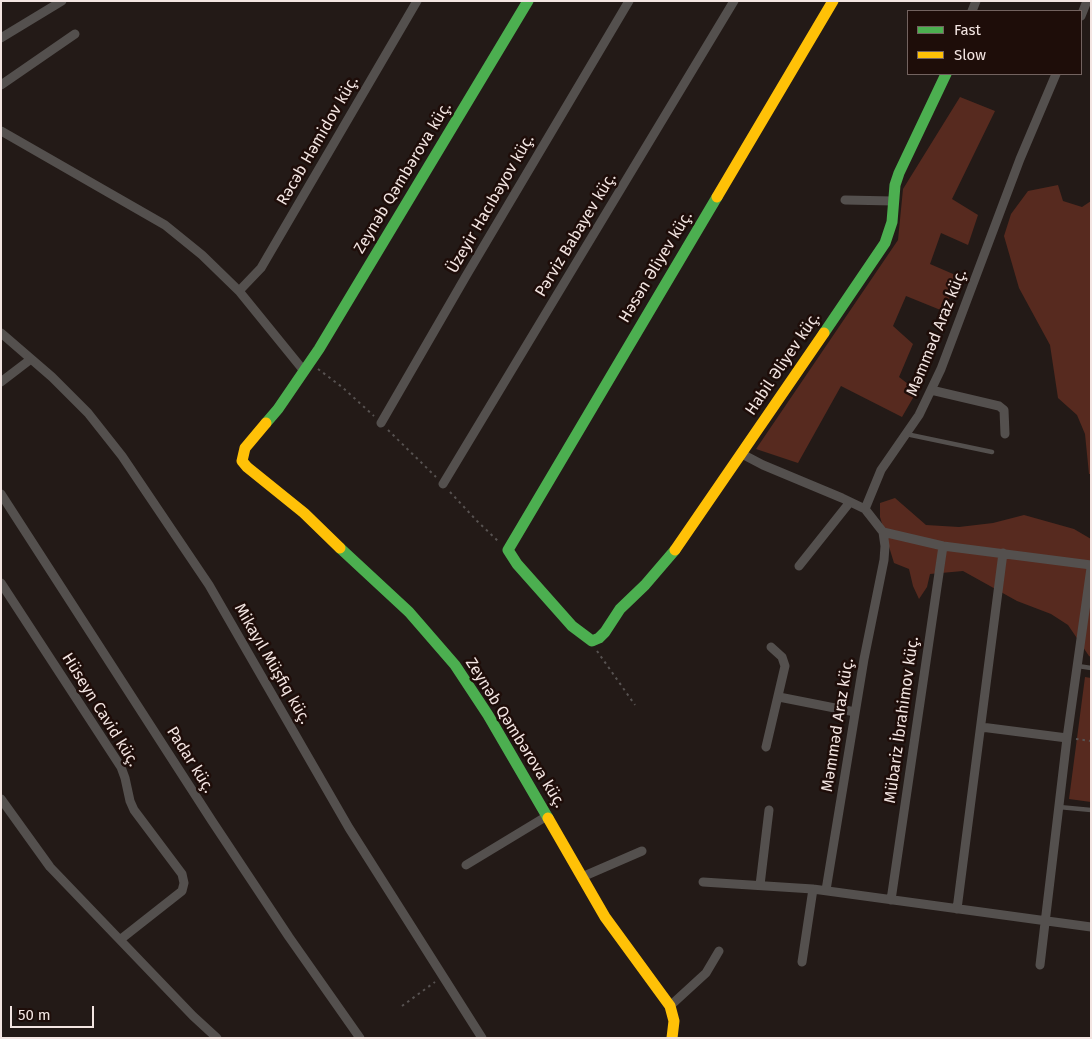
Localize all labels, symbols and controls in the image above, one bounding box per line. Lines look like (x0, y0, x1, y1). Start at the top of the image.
legend (907, 10, 1082, 75)
text: Fast (954, 21, 981, 39)
text: Slow (954, 46, 986, 64)
street label: Rəcəb Həmidov küç. (273, 73, 363, 209)
street label: Zeynəb Qəmbərova küç. (350, 99, 456, 257)
street label: Üzeyir Hacıbəyov küç. (443, 131, 539, 277)
street label: Pərviz Babayev küç. (531, 169, 621, 301)
street label: Həsən Əliyev küç. (615, 208, 697, 326)
street label: Məmməd Araz küç. (903, 267, 971, 399)
street label: Habil Əliyev küç. (742, 309, 824, 419)
street label: Mikayıl Müşfiq küç. (230, 600, 314, 728)
street label: Mübariz İbrahimov küç. (881, 635, 923, 805)
street label: Hüseyn Cavid küç. (57, 650, 143, 770)
street label: Zeynəb Qəmbərova küç. (461, 655, 569, 811)
street label: Məmməd Araz küç. (818, 657, 858, 793)
street label: Padar küç. (162, 723, 218, 797)
scale bar (12, 996, 96, 1028)
text: 50 m (18, 1006, 51, 1024)

